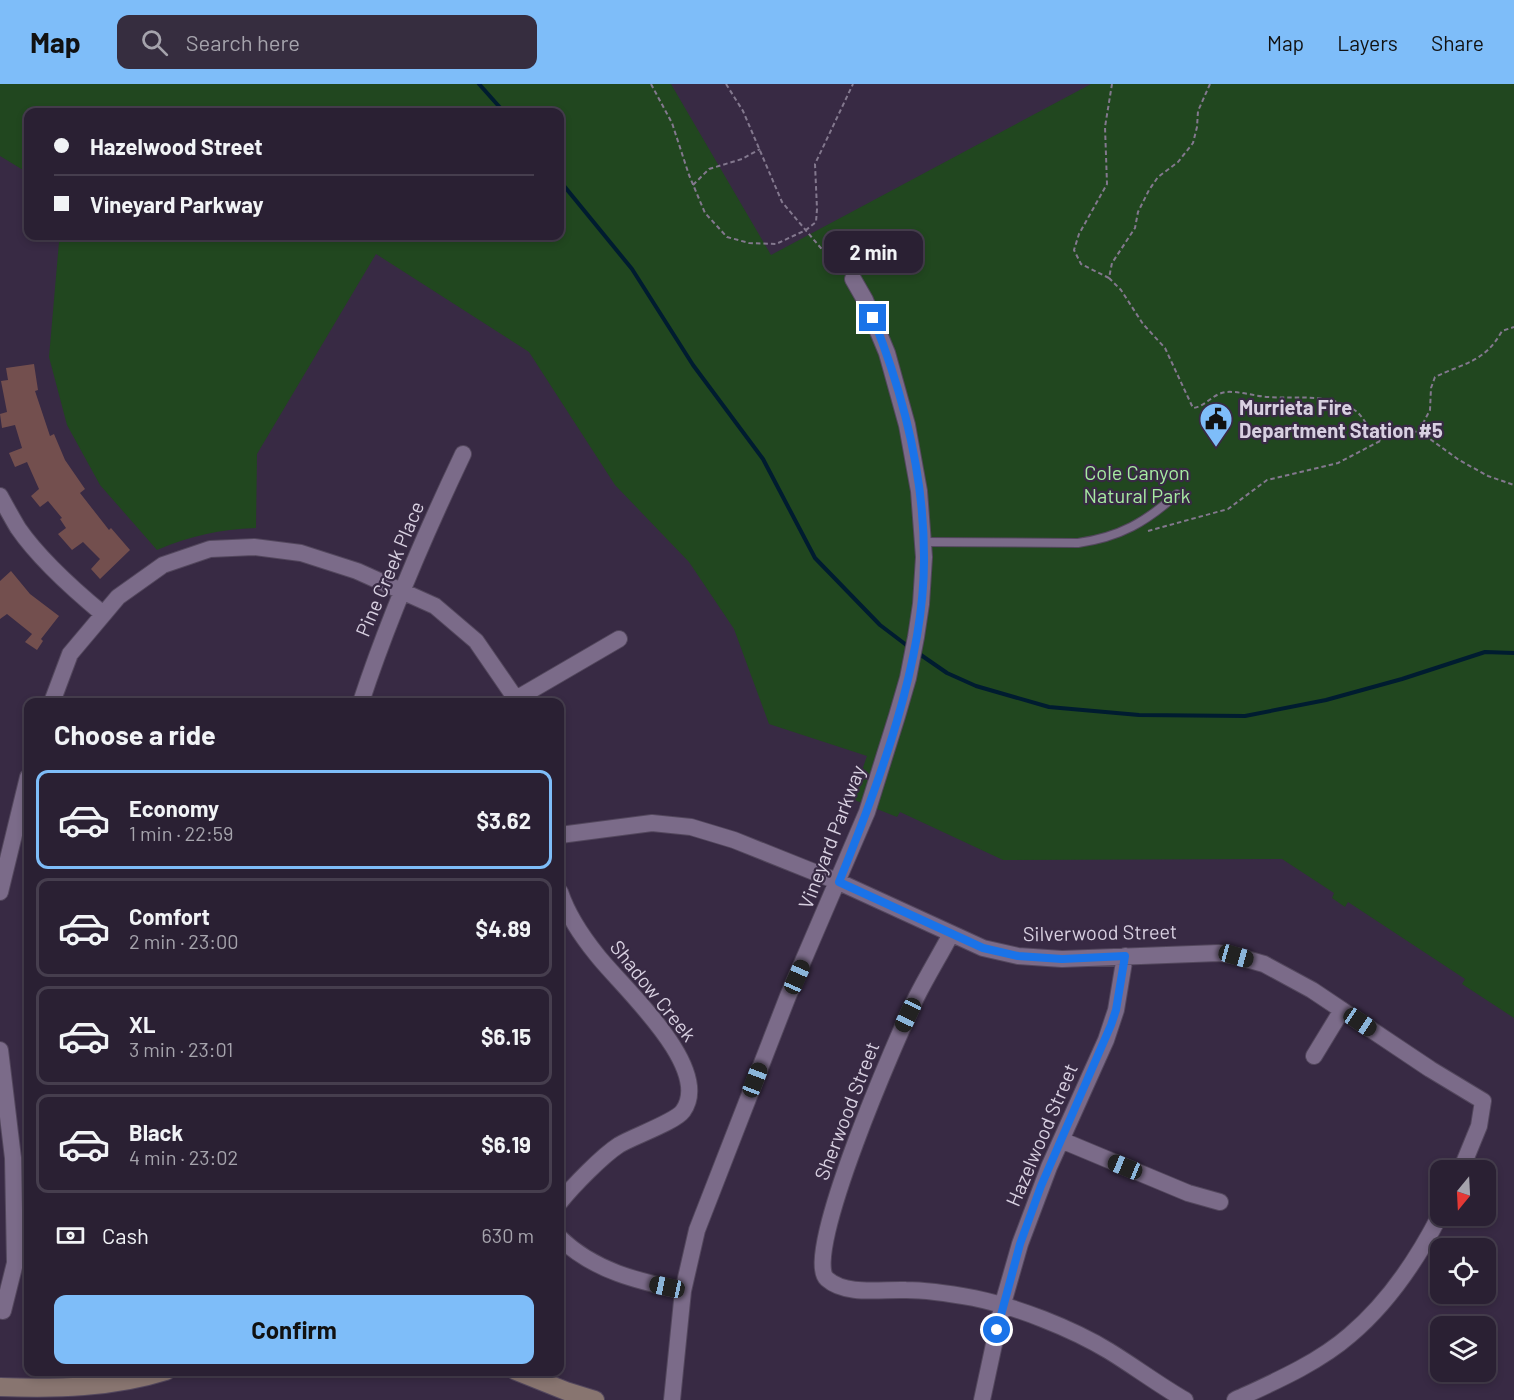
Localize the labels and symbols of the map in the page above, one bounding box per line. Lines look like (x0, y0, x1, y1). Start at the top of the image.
callout: 2 min (824, 231, 922, 273)
route end (859, 304, 886, 331)
place label: Murrieta Fire Department Station #5 (1239, 395, 1443, 442)
public building icon: Murrieta Fire Department Station #5 (1198, 401, 1234, 448)
park label: Cole Canyon Natural Park (1083, 460, 1191, 507)
street label: Pine Creek Place (350, 497, 428, 640)
street label: Vineyard Parkway (793, 761, 870, 912)
street label: Silverwood Street (1023, 919, 1177, 945)
street label: Shadow Creek (606, 935, 702, 1046)
car (1216, 942, 1256, 970)
car (781, 957, 813, 997)
car (892, 995, 924, 1035)
car (1340, 1004, 1380, 1040)
street label: Sherwood Street (809, 1038, 883, 1183)
car (740, 1060, 770, 1100)
street label: Hazelwood Street (1000, 1060, 1082, 1210)
car (1105, 1152, 1145, 1182)
north arrow (1430, 1160, 1496, 1226)
car (648, 1274, 686, 1300)
route start (983, 1316, 1010, 1343)

